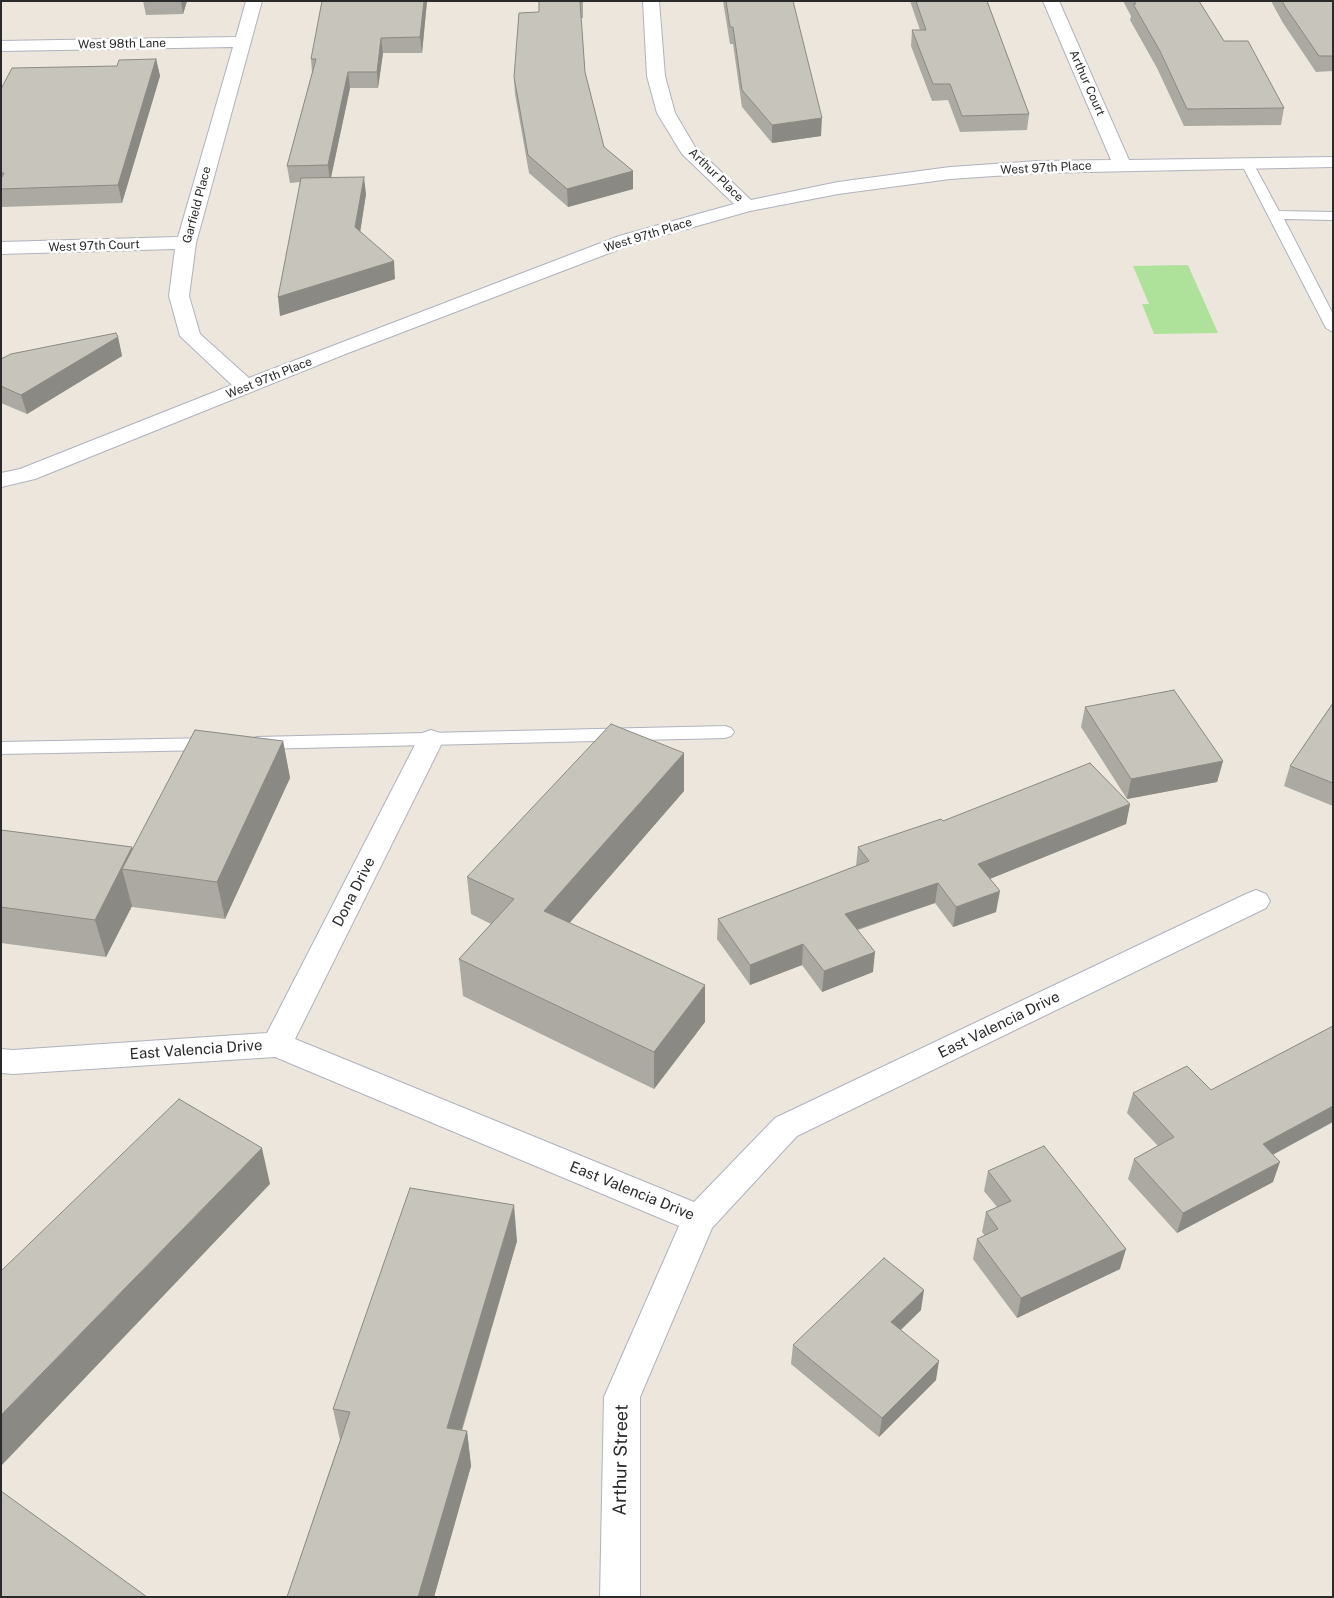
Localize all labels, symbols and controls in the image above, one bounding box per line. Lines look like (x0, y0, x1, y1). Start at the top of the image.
street label: West 98th Lane (78, 36, 166, 52)
street label: Arthur Court (1066, 48, 1108, 118)
street label: Arthur Place (686, 145, 746, 205)
street label: West 97th Place (1000, 158, 1092, 178)
street label: Garfield Place (180, 165, 214, 245)
street label: West 97th Place (602, 215, 694, 255)
street label: West 97th Court (48, 237, 140, 255)
street label: West 97th Place (224, 354, 314, 402)
street label: Dona Drive (329, 854, 379, 930)
street label: East Valencia Drive (935, 988, 1063, 1062)
street label: East Valencia Drive (129, 1036, 263, 1064)
street label: East Valencia Drive (567, 1158, 697, 1224)
street label: Arthur Street (609, 1404, 633, 1516)

